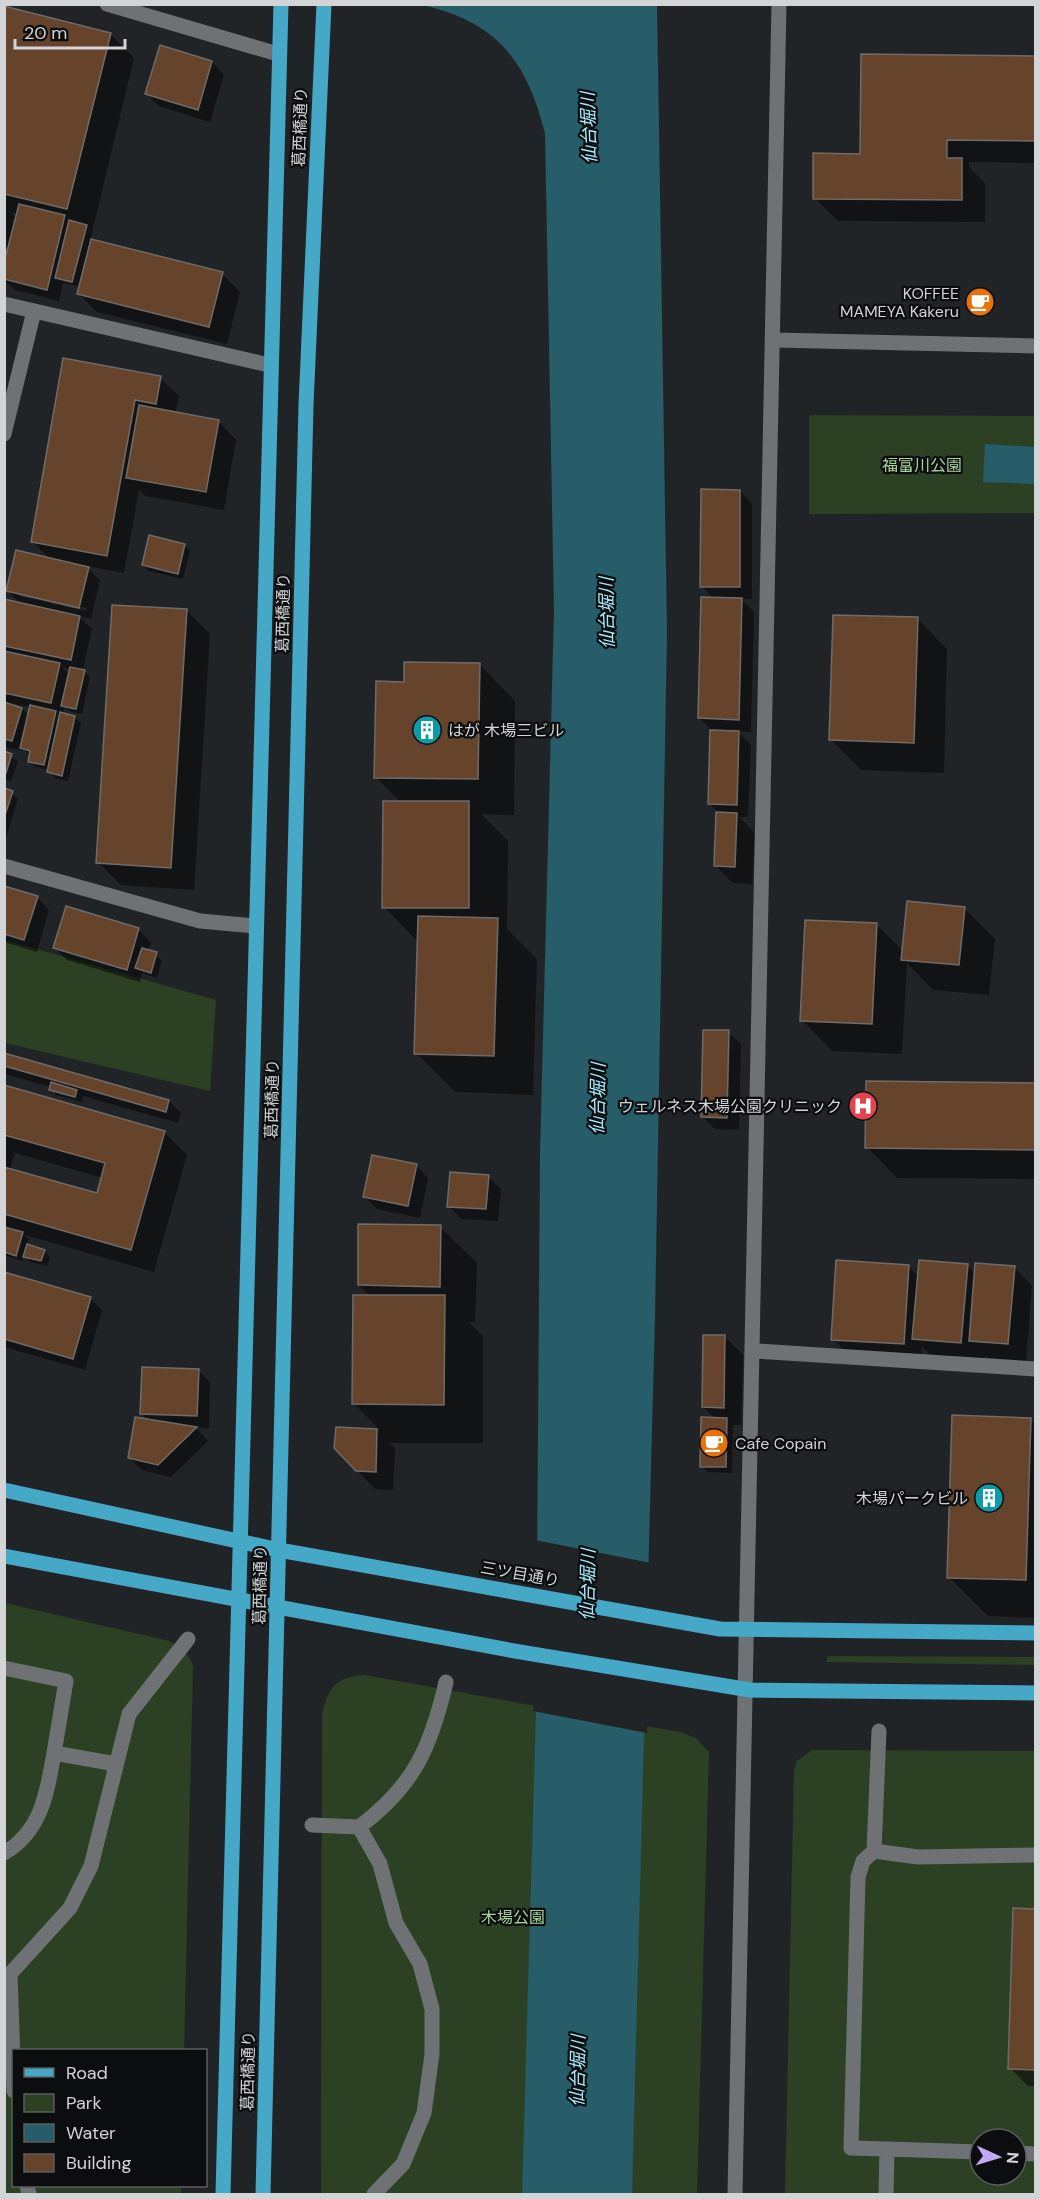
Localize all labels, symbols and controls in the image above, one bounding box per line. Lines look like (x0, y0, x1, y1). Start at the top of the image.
scale bar (15, 12, 124, 50)
text: 20 m (24, 21, 67, 45)
street label: 葛西橋通り (288, 87, 312, 167)
water label: 仙台堀川 (576, 90, 602, 164)
place label: KOFFEE MAMEYA Kakeru (840, 283, 959, 322)
cafe icon: KOFFEE MAMEYA Kakeru (964, 286, 996, 318)
park label: 福富川公園 (882, 455, 962, 476)
street label: 葛西橋通り (272, 573, 294, 653)
water label: 仙台堀川 (594, 575, 620, 649)
building icon: はが 木場三ビル (411, 714, 443, 746)
place label: はが 木場三ビル (448, 720, 564, 741)
street label: 葛西橋通り (261, 1059, 283, 1139)
water label: 仙台堀川 (585, 1061, 611, 1135)
hospital icon: ウェルネス木場公園クリニック (847, 1090, 879, 1122)
place label: ウェルネス木場公園クリニック (618, 1096, 842, 1117)
cafe icon: Cafe Copain (698, 1427, 730, 1459)
place label: Cafe Copain (735, 1433, 826, 1454)
building icon: 木場パークビル (973, 1482, 1005, 1514)
place label: 木場パークビル (856, 1488, 968, 1509)
street label: 葛西橋通り (249, 1545, 271, 1625)
water label: 仙台堀川 (575, 1547, 601, 1621)
street label: 三ツ目通り (479, 1557, 561, 1591)
park label: 木場公園 (481, 1907, 545, 1928)
street label: 葛西橋通り (237, 2031, 259, 2111)
water label: 仙台堀川 (565, 2033, 591, 2107)
legend (12, 2049, 207, 2187)
text: Road (66, 2061, 108, 2085)
text: Park (66, 2091, 102, 2115)
text: Water (66, 2121, 116, 2145)
north arrow (968, 2127, 1028, 2187)
text: Building (66, 2151, 131, 2175)
text: N (1002, 2151, 1023, 2165)

